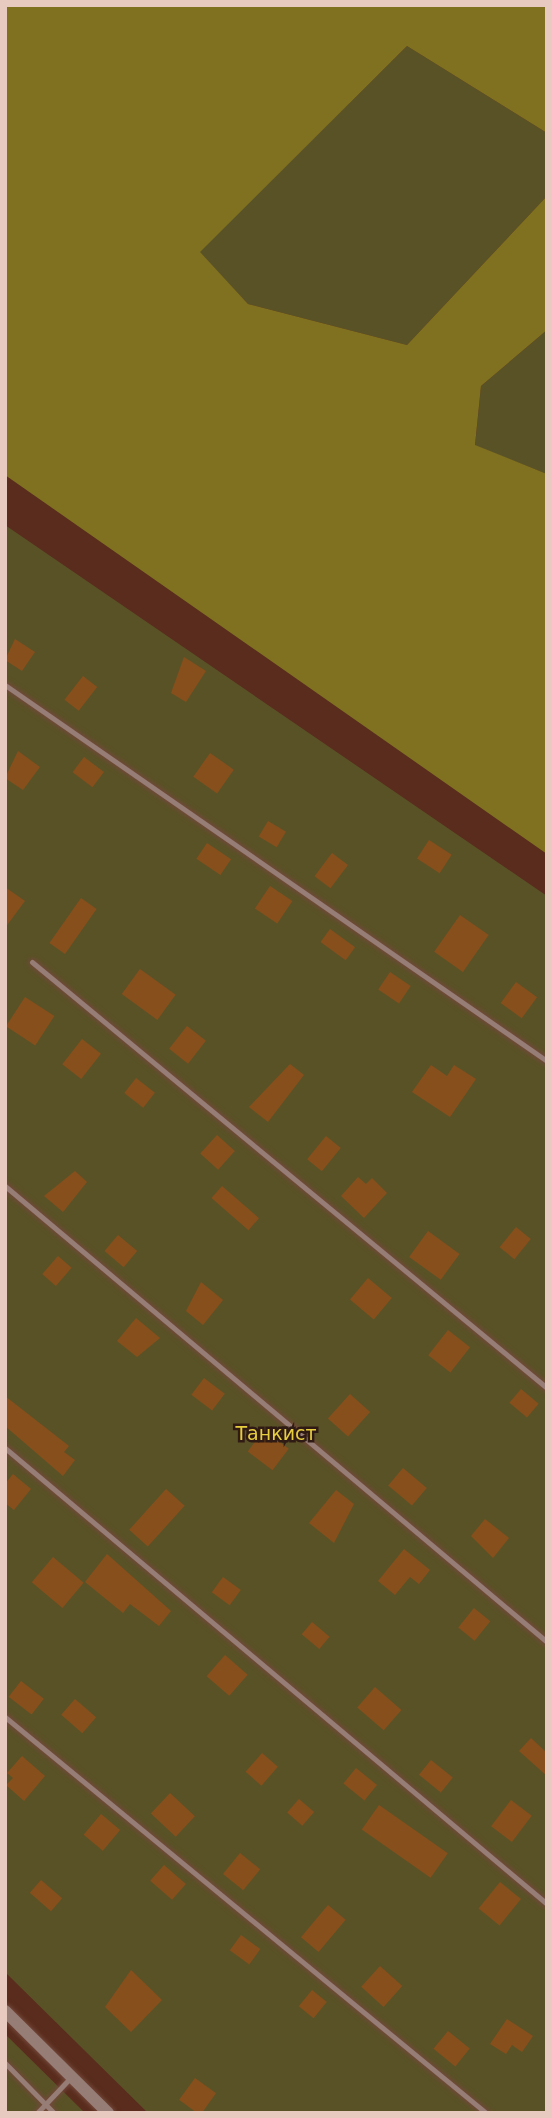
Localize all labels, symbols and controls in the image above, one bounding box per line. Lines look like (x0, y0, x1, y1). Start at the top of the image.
park label: Танкист (235, 1423, 317, 1445)

